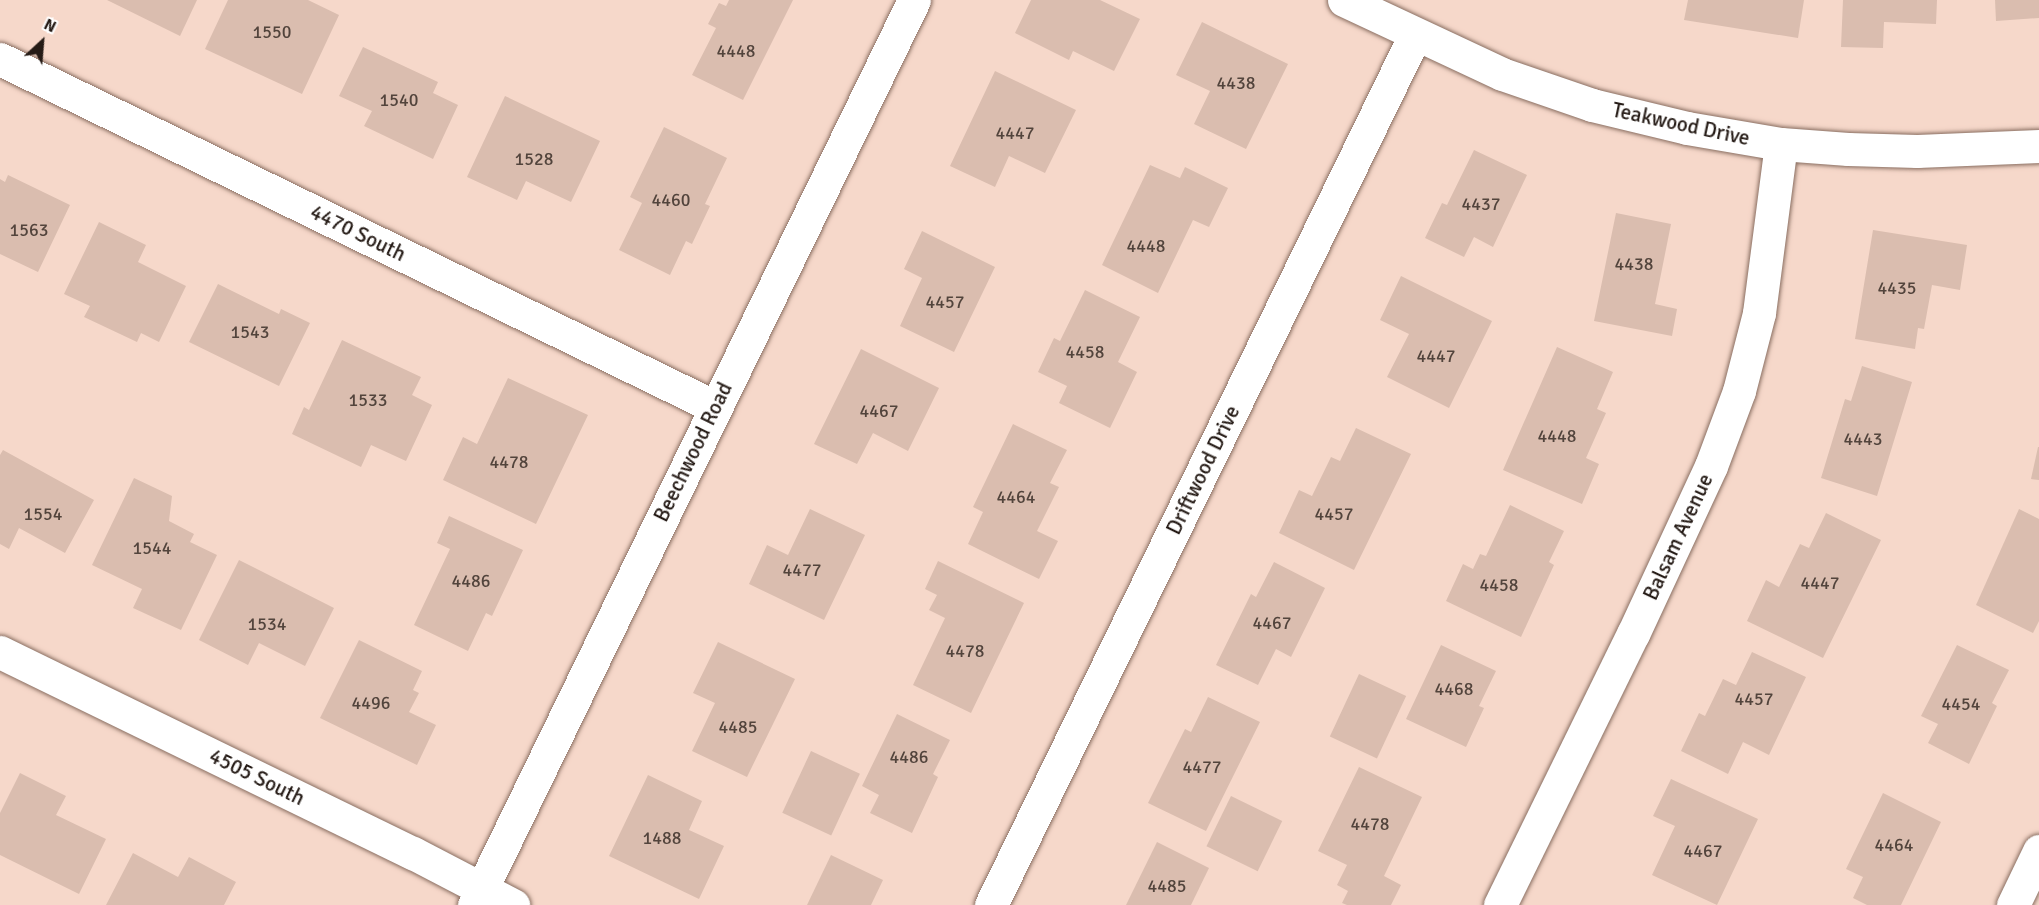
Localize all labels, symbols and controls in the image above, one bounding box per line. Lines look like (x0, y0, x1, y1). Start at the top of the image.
north arrow (12, 12, 72, 72)
text: N (40, 14, 59, 37)
house number: 1550 (253, 21, 291, 43)
house number: 4448 (717, 40, 755, 62)
house number: 4438 (1217, 72, 1255, 94)
house number: 1540 (380, 89, 418, 111)
street label: Teakwood Drive (1610, 97, 1752, 151)
house number: 4447 (996, 122, 1034, 144)
house number: 1528 (515, 148, 553, 170)
house number: 4460 (652, 189, 690, 211)
house number: 4437 (1462, 193, 1500, 215)
street label: 4470 South (306, 199, 410, 267)
house number: 1563 (10, 219, 48, 241)
house number: 4448 (1127, 235, 1165, 257)
house number: 4438 (1615, 253, 1653, 275)
house number: 4435 (1878, 277, 1916, 299)
house number: 4457 (926, 291, 964, 313)
house number: 1543 (231, 321, 269, 343)
house number: 4458 (1066, 341, 1104, 363)
house number: 4447 (1417, 345, 1455, 367)
street label: Beechwood Road (648, 378, 738, 526)
house number: 1533 (349, 389, 387, 411)
house number: 4467 (860, 400, 898, 422)
street label: Driftwood Drive (1161, 401, 1245, 539)
house number: 4448 (1538, 425, 1576, 447)
house number: 4443 (1844, 428, 1882, 450)
house number: 4478 (490, 451, 528, 473)
street label: Balsam Avenue (1638, 470, 1718, 604)
house number: 4464 (997, 486, 1035, 508)
house number: 1554 (24, 503, 62, 525)
house number: 4457 (1315, 503, 1353, 525)
house number: 1544 (133, 537, 171, 559)
house number: 4477 (783, 559, 821, 581)
house number: 4486 (452, 570, 490, 592)
house number: 4447 (1801, 572, 1839, 594)
house number: 4458 (1480, 574, 1518, 596)
house number: 4467 (1253, 612, 1291, 634)
house number: 1534 (248, 613, 286, 635)
house number: 4478 (946, 640, 984, 662)
house number: 4468 (1435, 678, 1473, 700)
house number: 4457 (1735, 688, 1773, 710)
house number: 4496 (352, 692, 390, 714)
house number: 4454 (1942, 693, 1980, 715)
house number: 4485 (719, 716, 757, 738)
street label: 4505 South (205, 743, 309, 811)
house number: 4486 (890, 746, 928, 768)
house number: 4477 (1183, 756, 1221, 778)
house number: 4478 (1351, 813, 1389, 835)
house number: 1488 (643, 827, 681, 849)
house number: 4464 (1875, 834, 1913, 856)
house number: 4467 (1684, 840, 1722, 862)
house number: 4485 (1148, 875, 1186, 897)

